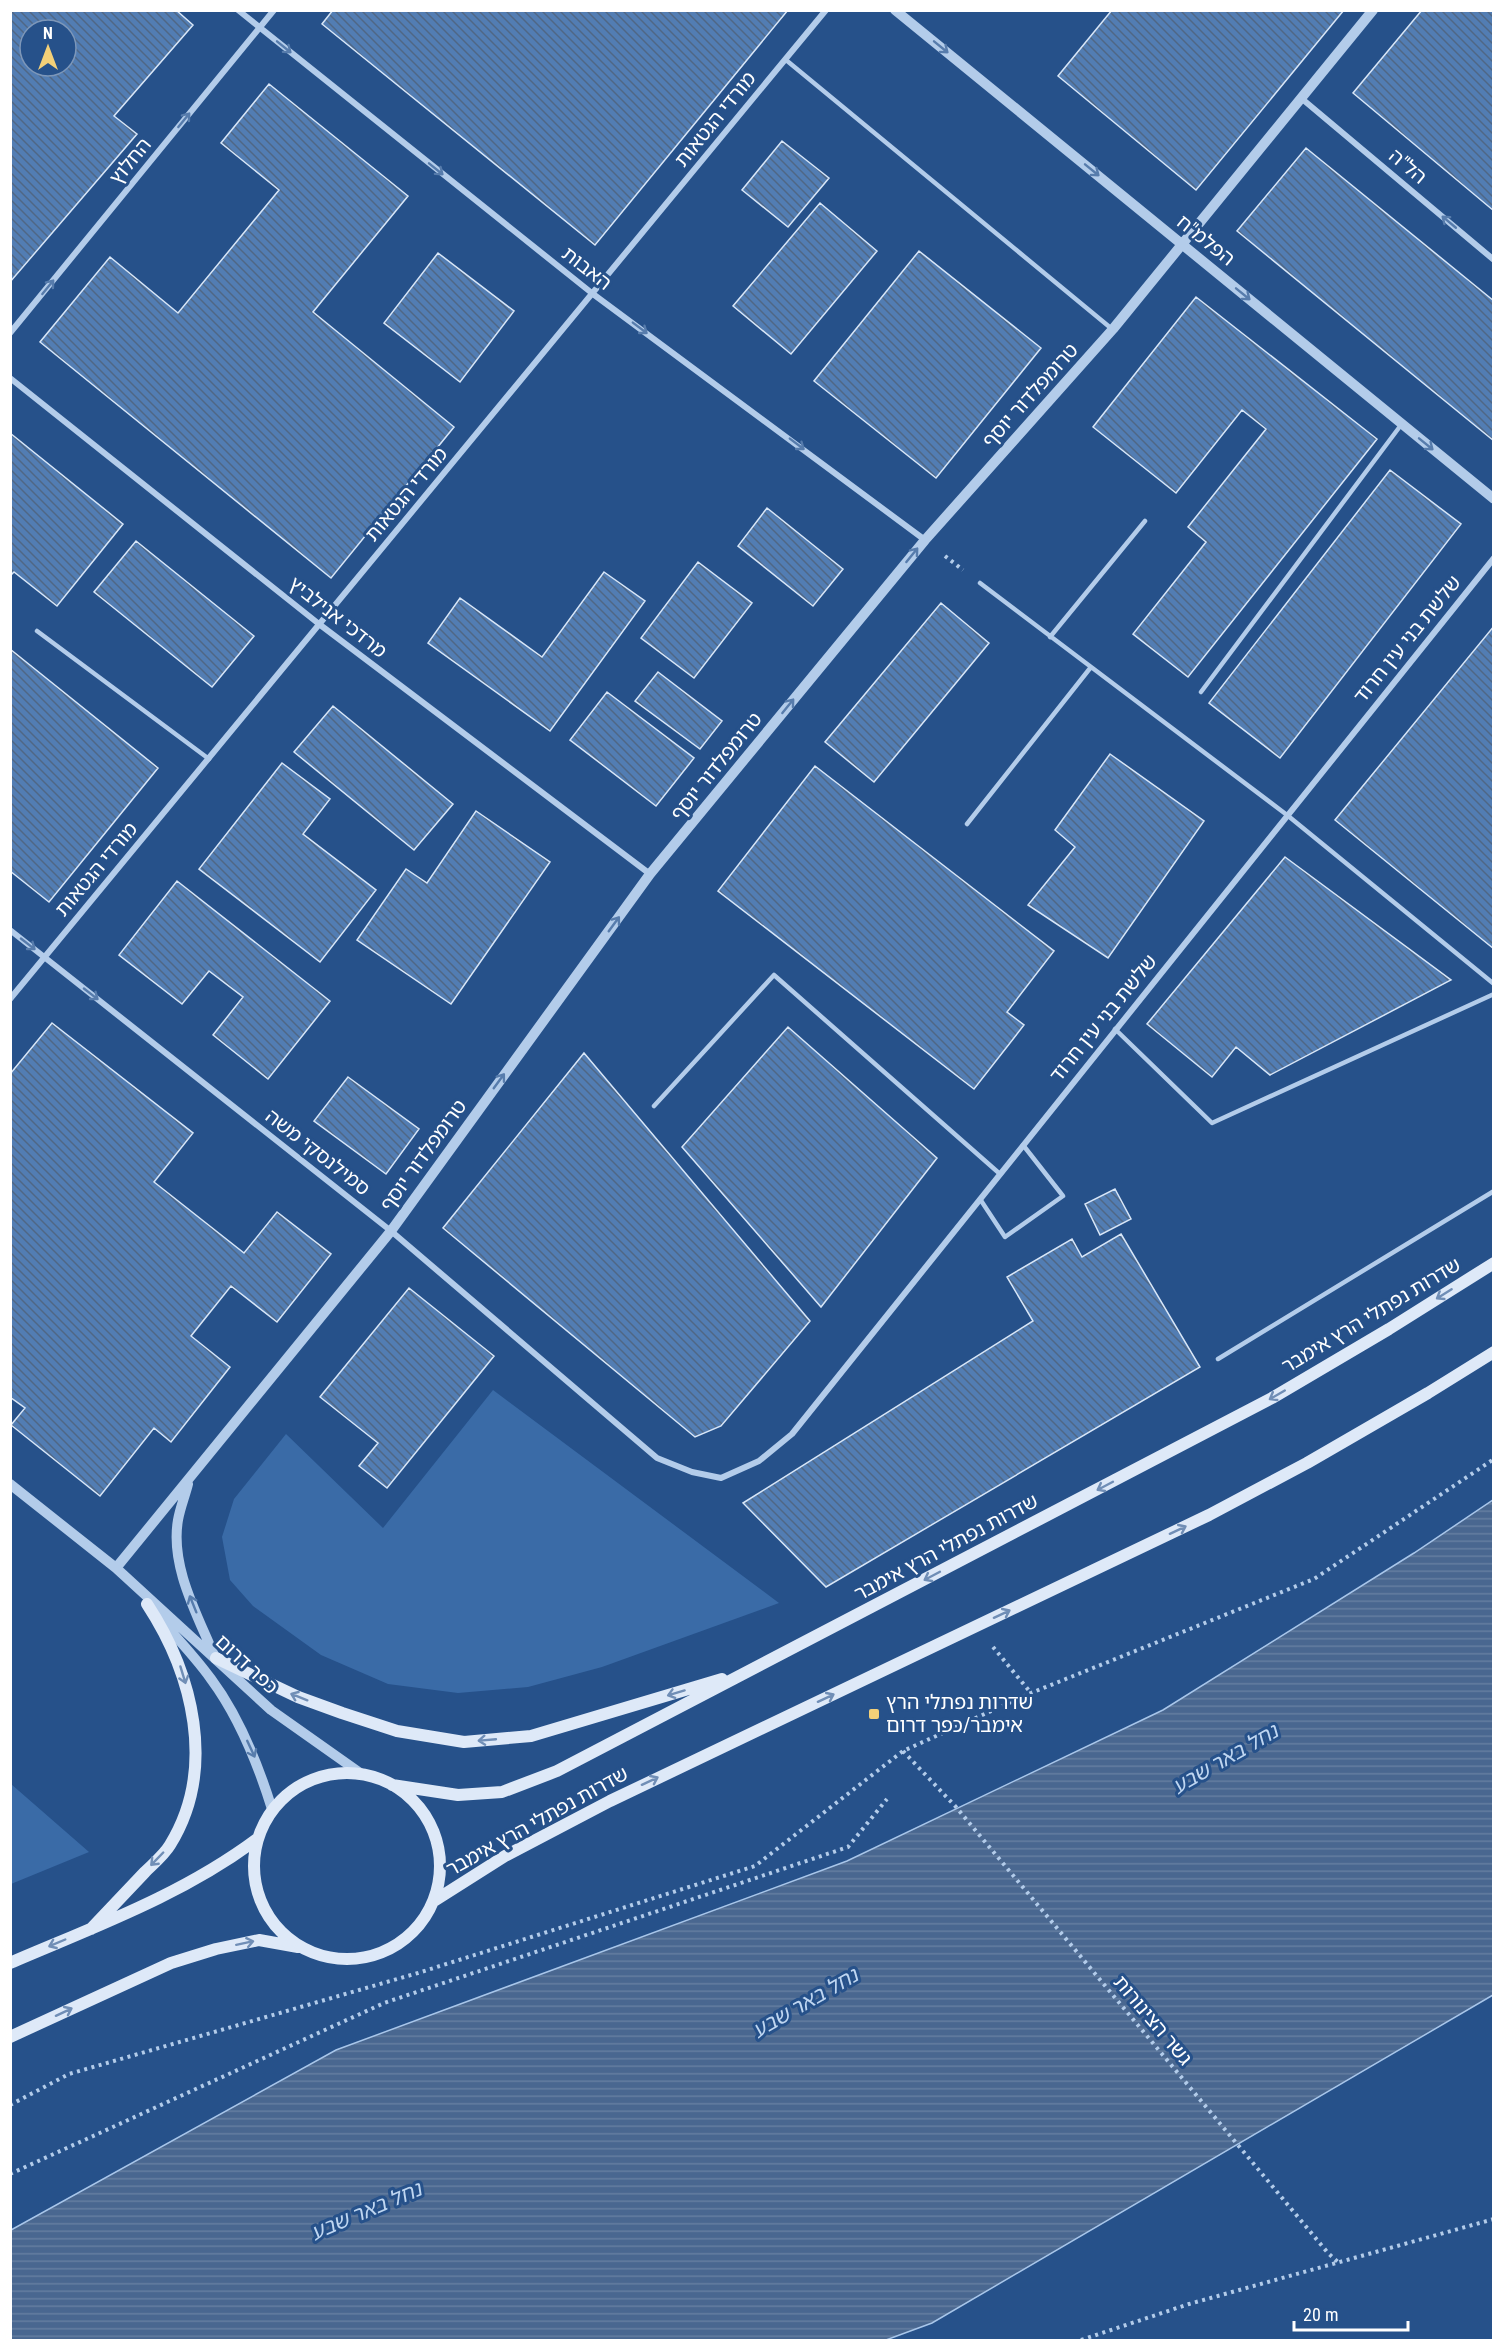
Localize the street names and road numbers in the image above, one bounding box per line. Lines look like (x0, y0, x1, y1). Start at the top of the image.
street label: מורדי הגטאות (669, 67, 761, 171)
street label: החלוץ (104, 133, 156, 189)
street label: הל"ה (1384, 143, 1432, 189)
street label: הפלמ"ח (1172, 209, 1240, 271)
street label: האבות (557, 241, 617, 295)
street label: טרומפלדור יוסף (977, 338, 1083, 452)
street label: מורדי הגטאות (360, 442, 452, 546)
street label: שלשת בני עין חרוד (1348, 570, 1466, 708)
street label: מרדכי אנילביץ (284, 571, 392, 663)
street label: טרומפלדור יוסף (665, 707, 767, 825)
street label: מורדי הגטאות (50, 817, 142, 921)
street label: שלשת בני עין חרוד (1044, 949, 1162, 1087)
street label: טרומפלדור יוסף (375, 1095, 471, 1215)
street label: סמילנסקי משה (261, 1104, 375, 1200)
street label: שדרות נפתלי הרץ אימבר (1277, 1252, 1465, 1378)
street label: שדרות נפתלי הרץ אימבר (850, 1488, 1042, 1606)
street label: כפר דרום (211, 1629, 283, 1699)
street label: שדרות נפתלי הרץ אימבר (442, 1761, 632, 1881)
street label: גשר הצינורות (1109, 1970, 1198, 2070)

